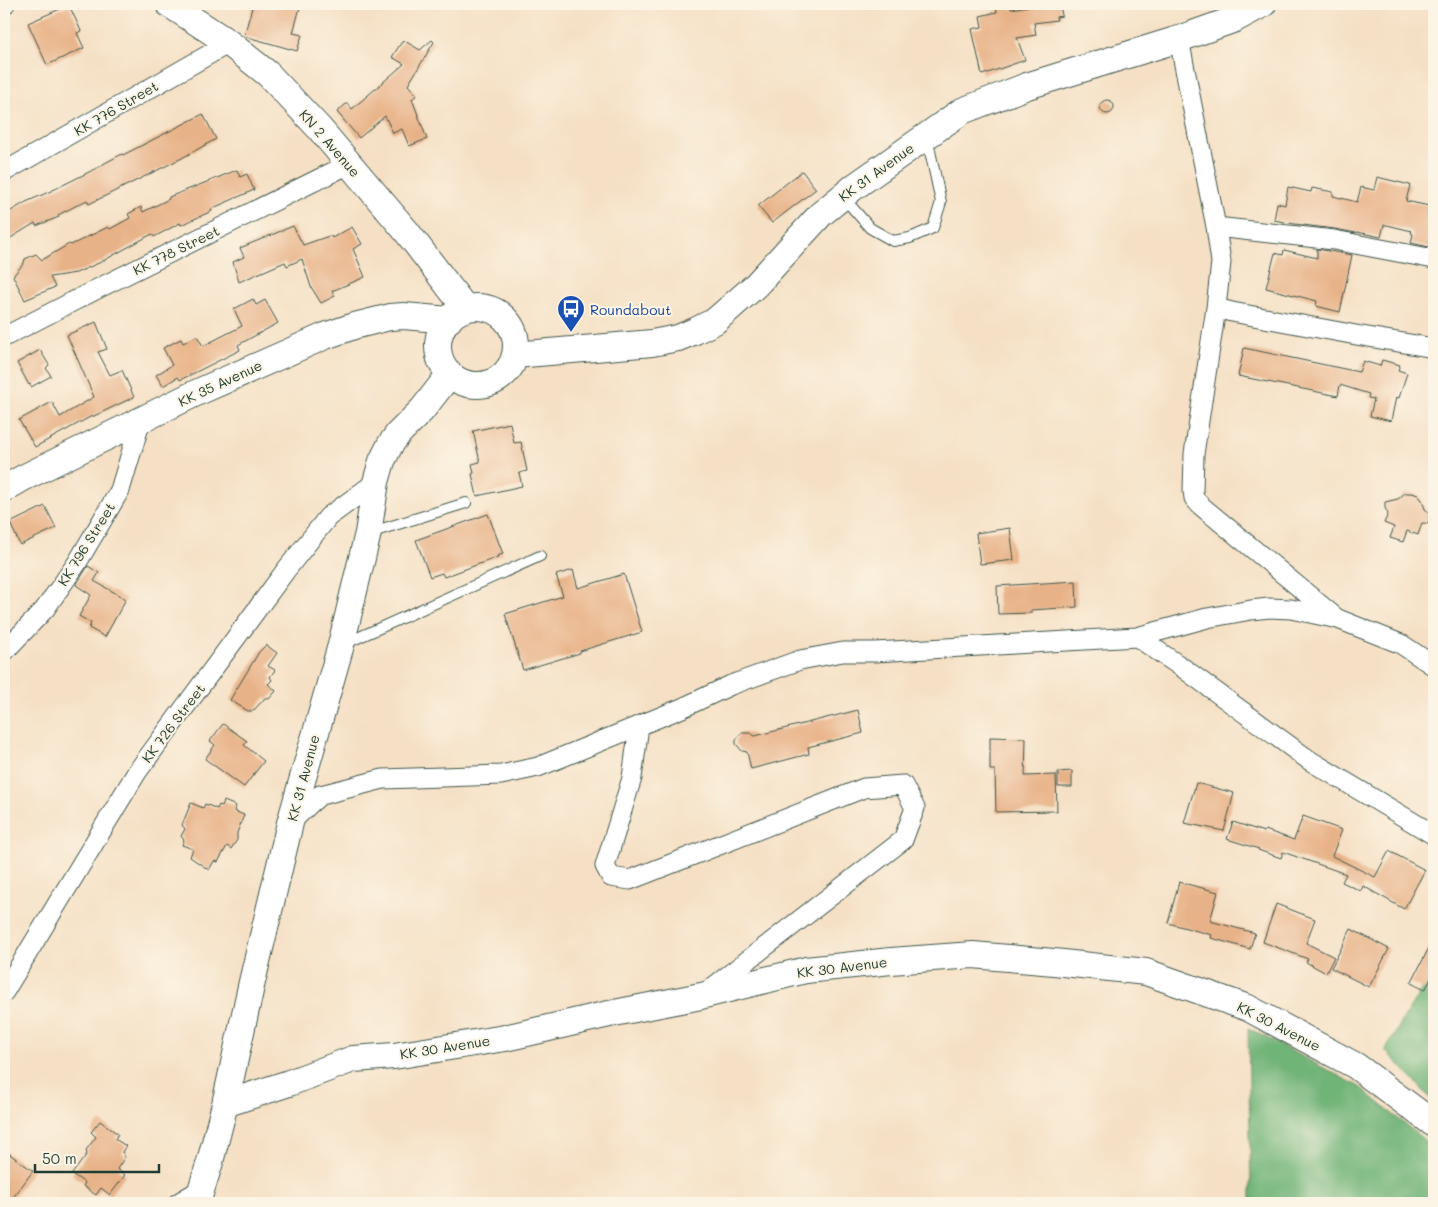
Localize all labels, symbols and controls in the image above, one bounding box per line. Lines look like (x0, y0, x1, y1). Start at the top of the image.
street label: KK 776 Street (70, 76, 162, 140)
street label: KN 2 Avenue (295, 105, 365, 181)
street label: KK 31 Avenue (834, 138, 918, 206)
street label: KK 778 Street (129, 221, 223, 279)
bus stop icon: Roundabout (556, 294, 586, 333)
place label: Roundabout (590, 300, 671, 319)
street label: KK 35 Avenue (175, 355, 265, 411)
street label: KK 796 Street (53, 499, 119, 589)
street label: KK 726 Street (137, 680, 209, 766)
street label: KK 31 Avenue (282, 733, 324, 823)
street label: KK 30 Avenue (796, 952, 888, 982)
street label: KK 30 Avenue (1234, 997, 1324, 1055)
street label: KK 30 Avenue (398, 1030, 492, 1064)
scale bar (35, 1142, 159, 1174)
text: 50 m (42, 1148, 77, 1168)

